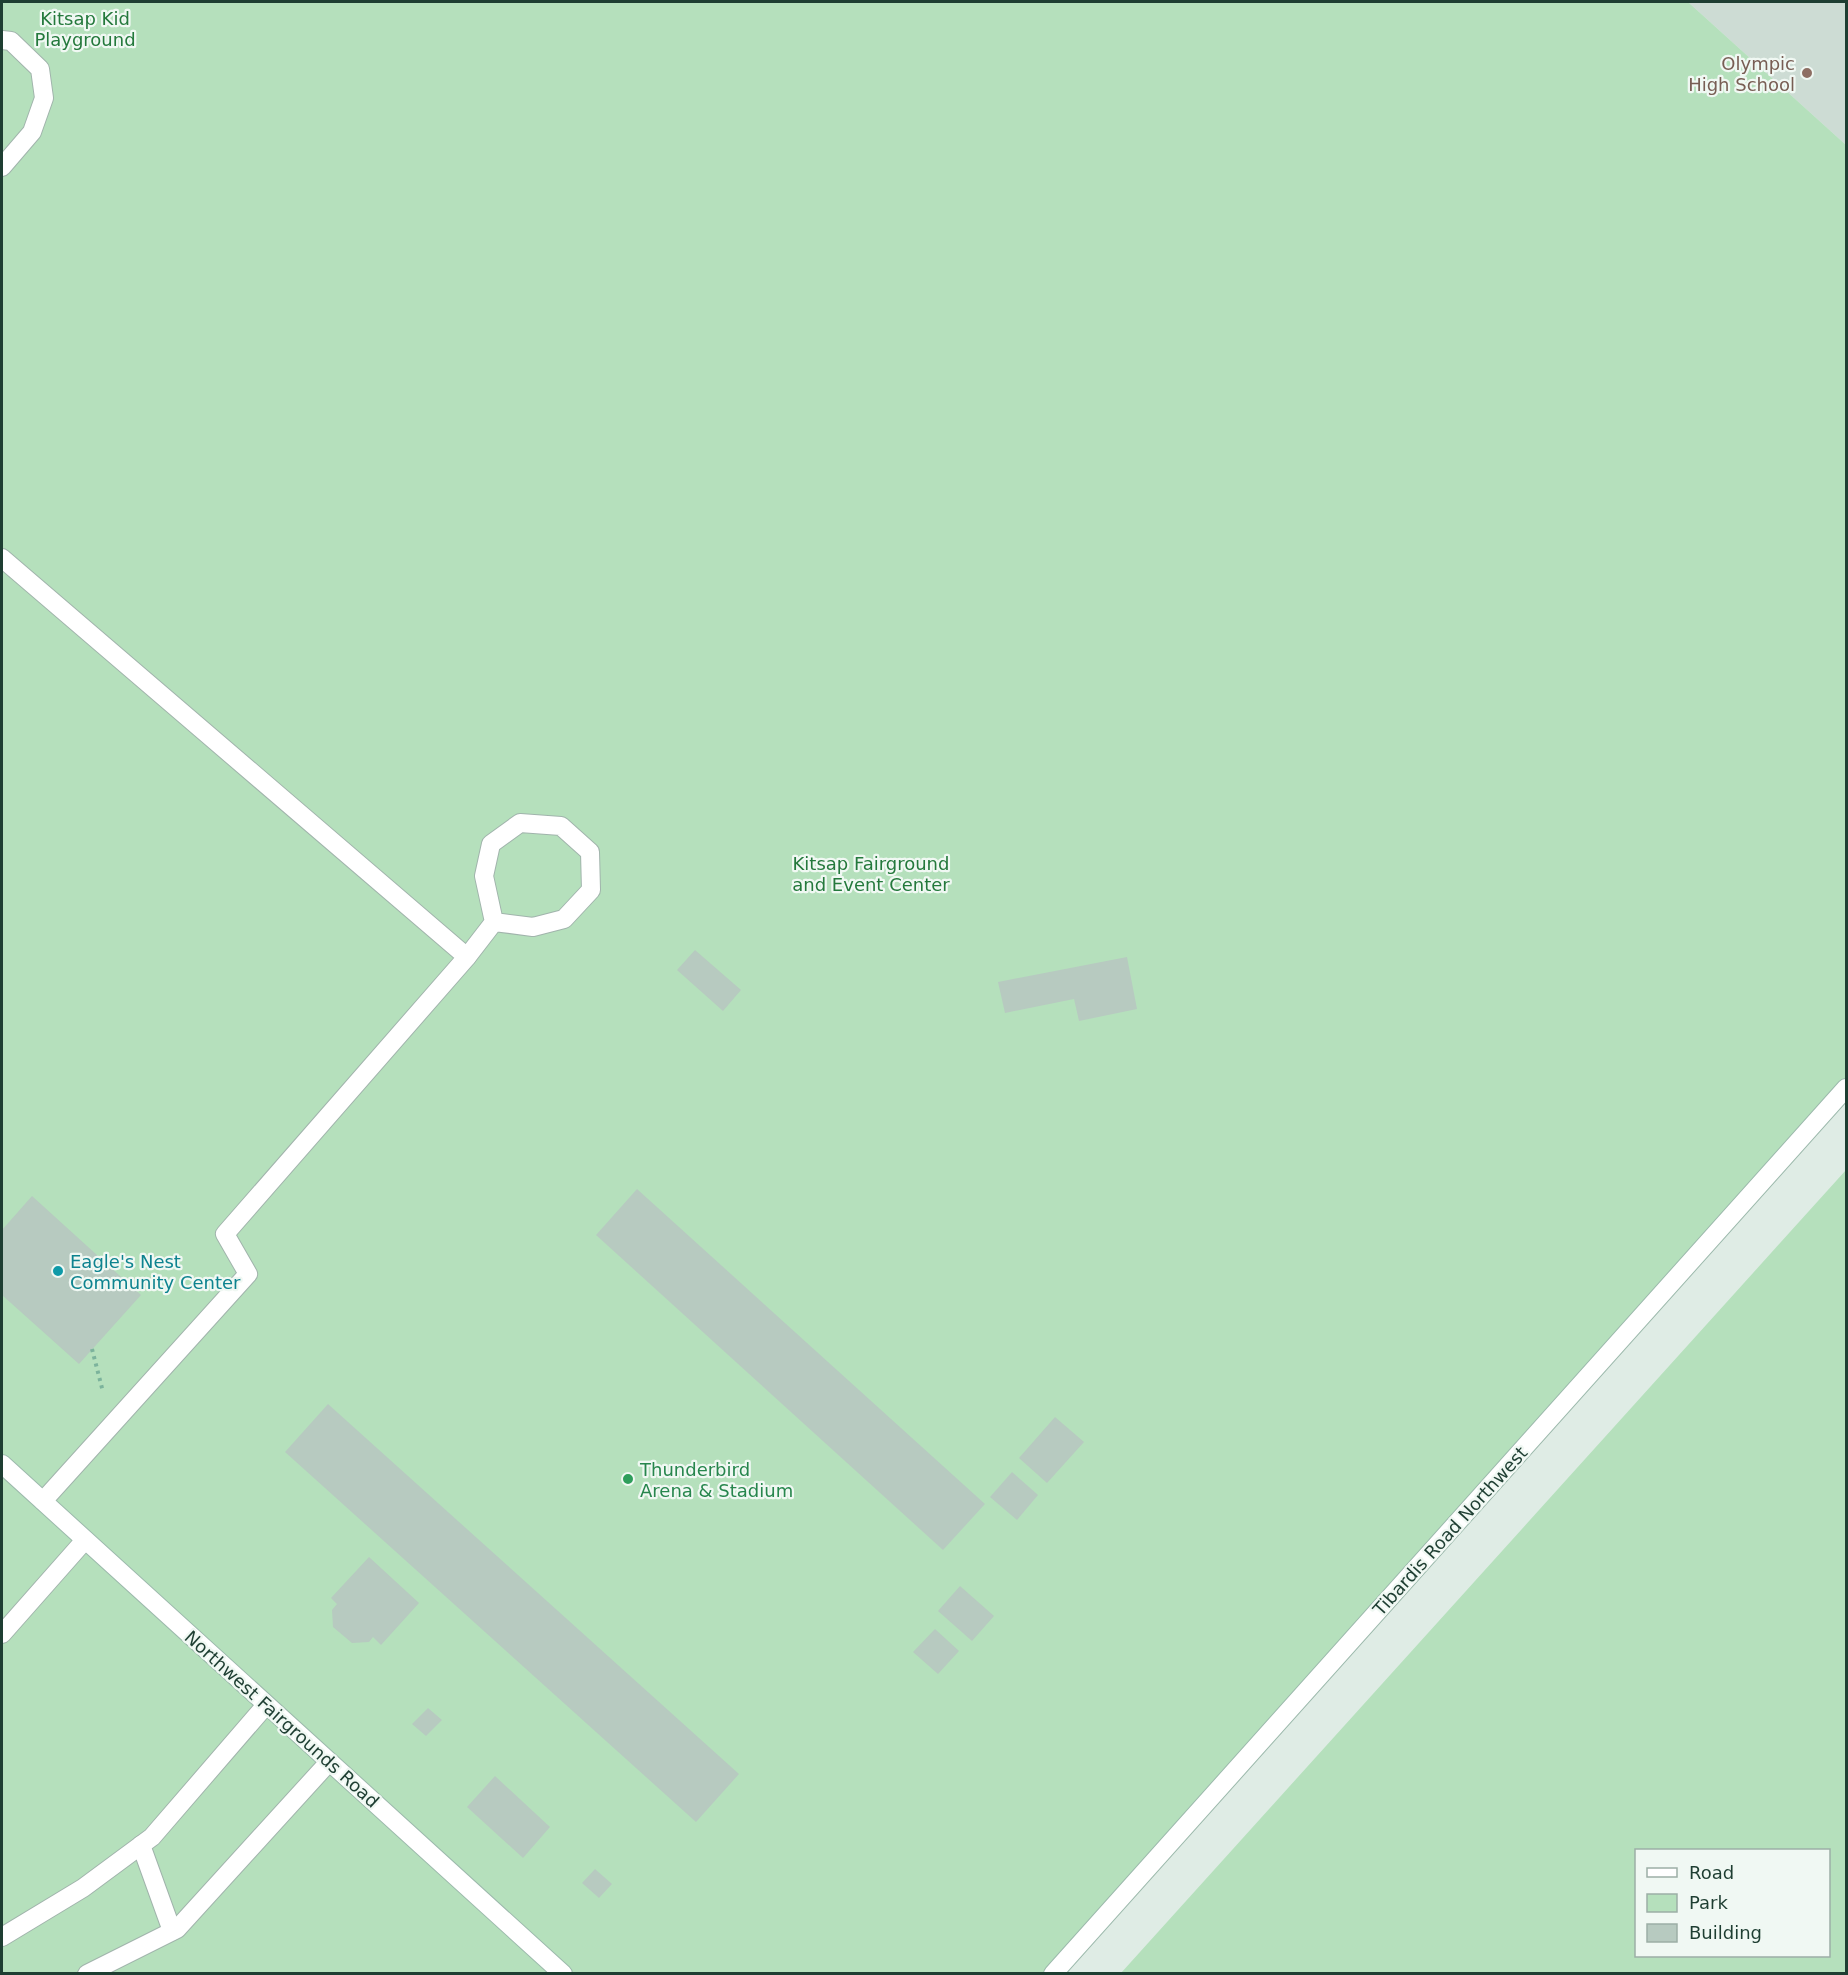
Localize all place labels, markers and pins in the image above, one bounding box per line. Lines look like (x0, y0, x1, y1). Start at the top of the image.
place label: Olympic High School (1688, 53, 1795, 95)
marker: Olympic High School (1800, 66, 1814, 80)
place label: Eagle's Nest Community Center (70, 1251, 241, 1293)
marker: Eagle's Nest Community Center (51, 1264, 65, 1278)
place label: Thunderbird Arena & Stadium (639, 1459, 793, 1501)
marker: Thunderbird Arena & Stadium (621, 1472, 635, 1486)

